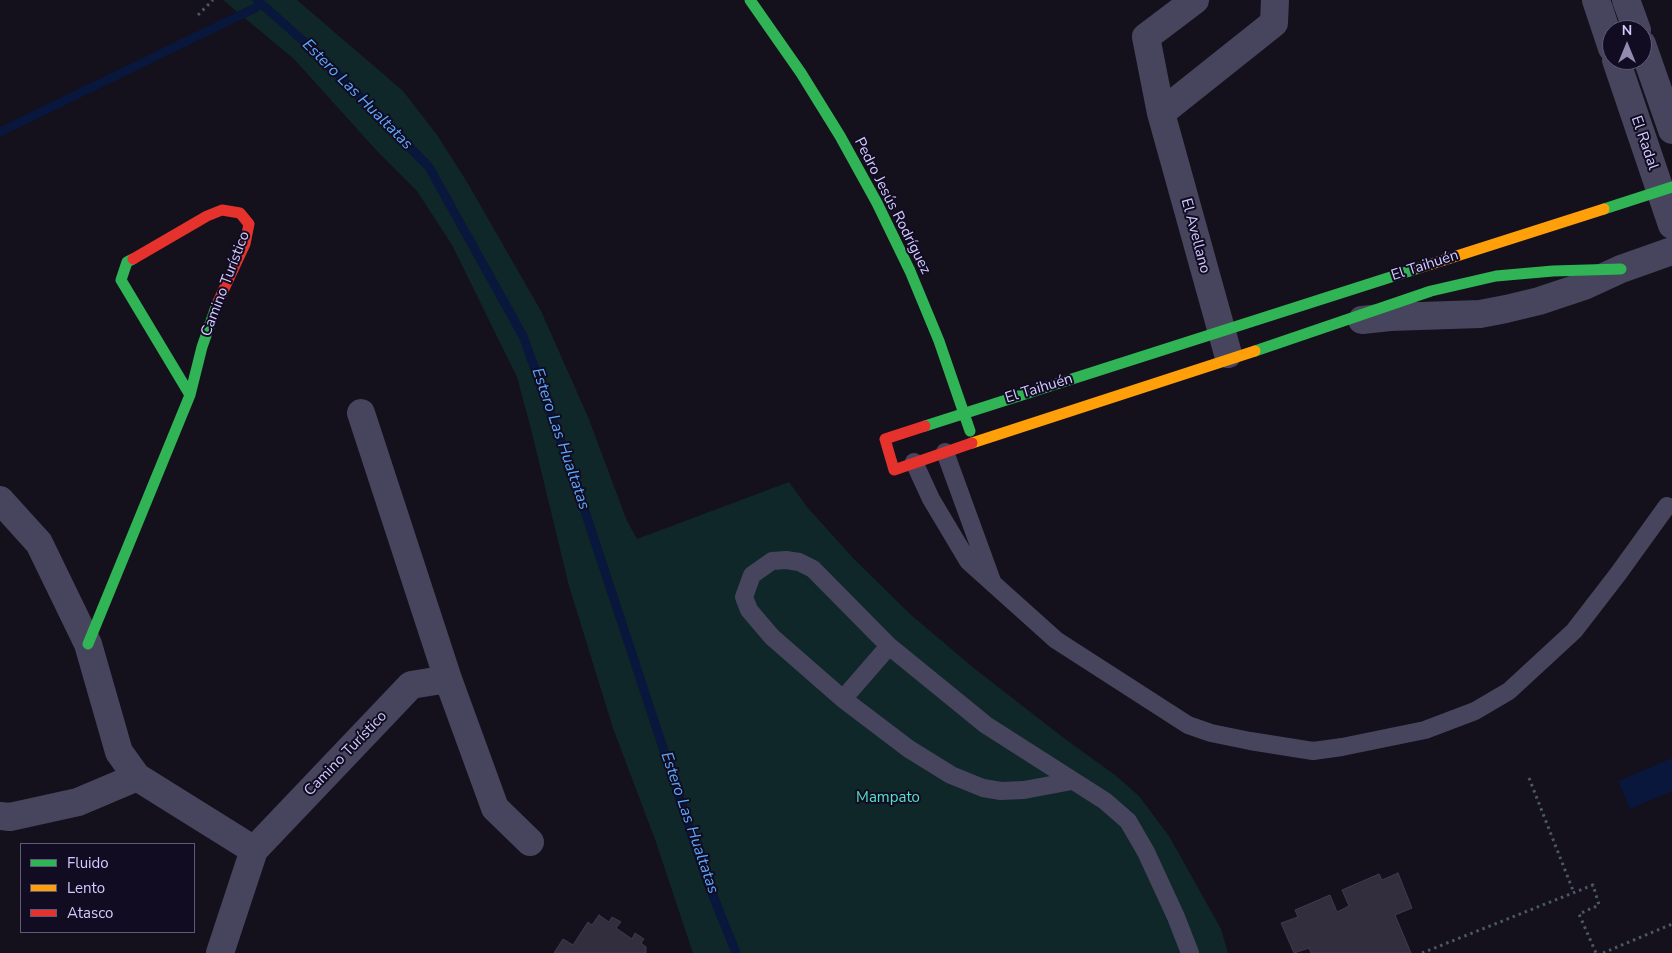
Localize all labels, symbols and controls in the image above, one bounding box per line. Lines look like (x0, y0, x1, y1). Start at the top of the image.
north arrow (1602, 20, 1652, 70)
text: N (1622, 21, 1632, 40)
water label: Estero Las Hualtatas (298, 36, 416, 154)
street label: El Radal (1626, 114, 1662, 172)
street label: Pedro Jesús Rodríguez (850, 135, 934, 277)
street label: El Avellano (1176, 197, 1214, 275)
street label: Camino Turístico (198, 229, 254, 339)
street label: El Taihuén (1389, 247, 1461, 285)
water label: Estero Las Hualtatas (527, 366, 593, 512)
street label: El Taihuén (1003, 370, 1075, 408)
street label: Camino Turístico (301, 708, 391, 800)
water label: Estero Las Hualtatas (656, 750, 722, 896)
park label: Mampato (856, 789, 920, 807)
legend (20, 843, 195, 933)
text: Fluido (67, 853, 109, 873)
text: Lento (67, 878, 105, 898)
text: Atasco (67, 903, 113, 923)

